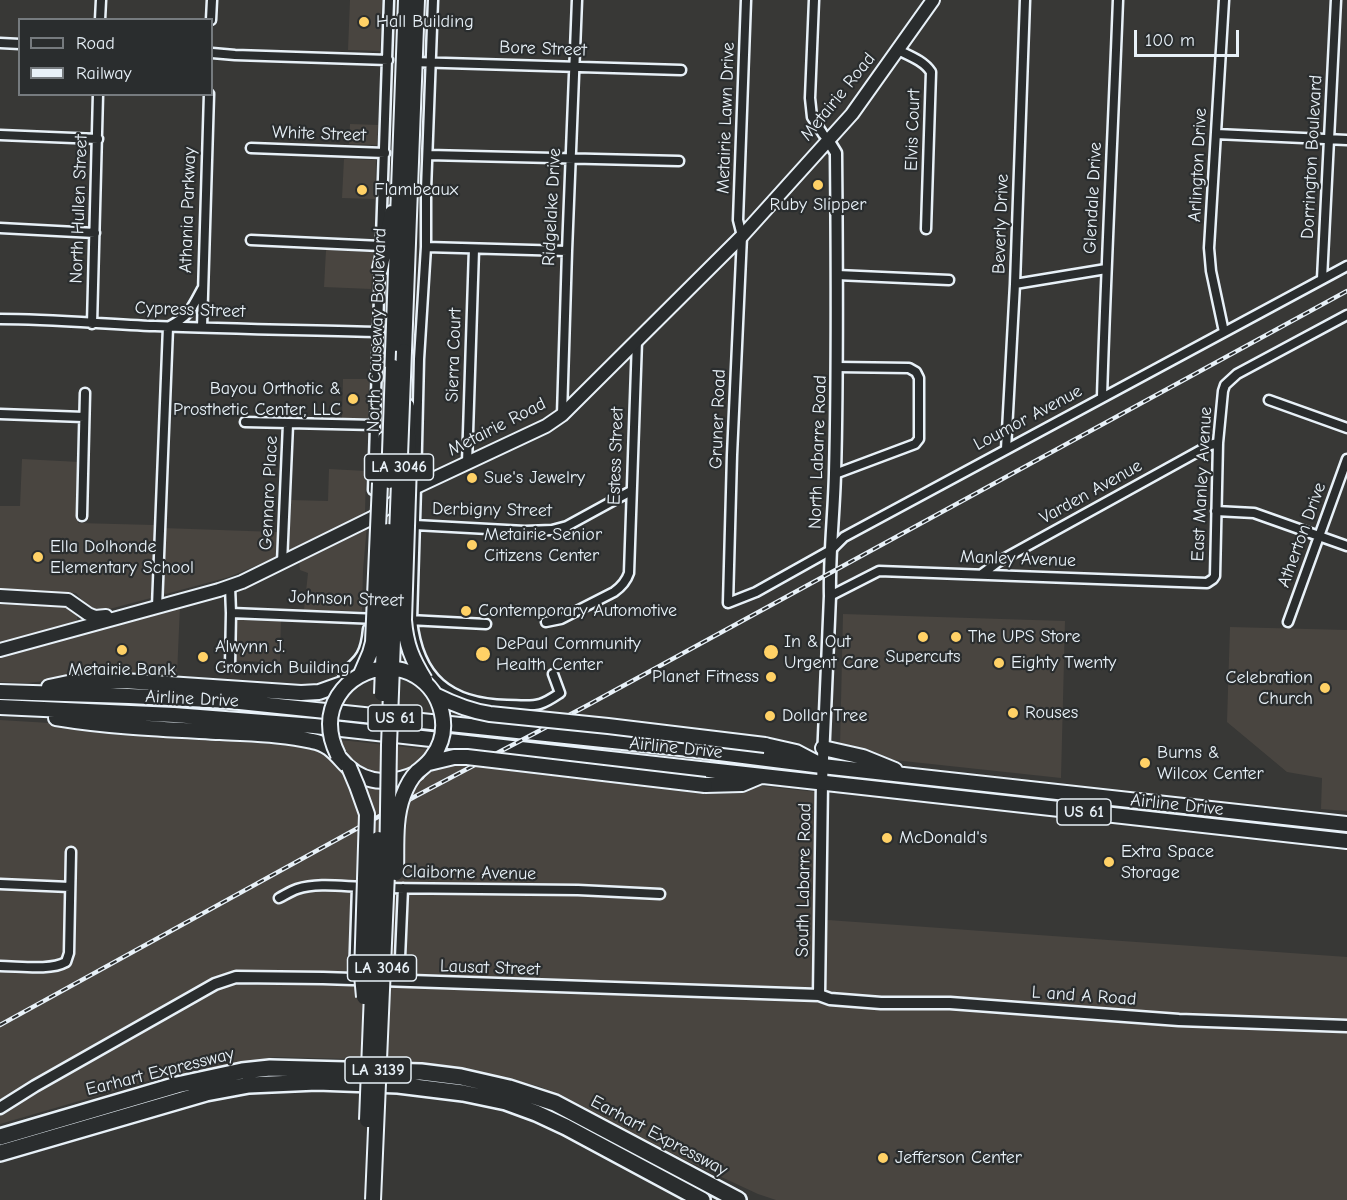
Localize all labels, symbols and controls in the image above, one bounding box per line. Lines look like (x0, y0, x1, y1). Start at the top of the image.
place label: Hall Building (376, 11, 474, 33)
marker: Hall Building (357, 15, 371, 29)
legend (18, 18, 213, 96)
scale bar (1137, 18, 1242, 56)
text: 100 m (1145, 30, 1195, 51)
text: Road (76, 33, 115, 54)
street label: Bore Street (499, 37, 587, 61)
street label: Metairie Lawn Drive (713, 42, 739, 194)
street label: Metairie Road (796, 49, 880, 145)
text: Railway (76, 63, 132, 84)
street label: Dorrington Boulevard (1297, 74, 1327, 240)
street label: Elvis Court (901, 89, 925, 171)
street label: Arlington Drive (1184, 108, 1212, 222)
street label: White Street (272, 122, 366, 146)
street label: North Hullen Street (66, 134, 92, 284)
street label: Glendale Drive (1079, 141, 1107, 255)
street label: Athania Parkway (175, 147, 201, 273)
street label: Ridgelake Drive (538, 147, 566, 267)
street label: Beverly Drive (988, 174, 1014, 274)
marker: Ruby Slipper (811, 178, 825, 192)
place label: Flambeaux (374, 179, 458, 201)
marker: Flambeaux (355, 183, 369, 197)
place label: Ruby Slipper (770, 194, 866, 216)
street label: North Causeway Boulevard (363, 227, 391, 433)
street label: Cypress Street (134, 297, 246, 323)
street label: Sierra Court (442, 307, 466, 403)
street label: Gruner Road (705, 369, 731, 469)
street label: North Labarre Road (805, 375, 831, 529)
place label: Bayou Orthotic & Prosthetic Center, LLC (173, 378, 341, 420)
street label: Loumor Avenue (970, 380, 1086, 456)
marker: Bayou Orthotic & Prosthetic Center, LLC (346, 392, 360, 406)
street label: Metairie Road (444, 393, 550, 461)
street label: East Manley Avenue (1187, 406, 1217, 562)
street label: Estess Street (603, 407, 629, 505)
street label: Gennaro Place (255, 435, 283, 551)
road number: LA 3046 (364, 454, 434, 480)
street label: Varden Avenue (1036, 455, 1146, 529)
place label: Sue's Jewelry (484, 467, 585, 489)
marker: Sue's Jewelry (465, 471, 479, 485)
street label: Atherton Drive (1273, 479, 1331, 591)
street label: Derbigny Street (432, 498, 552, 522)
place label: Metairie Senior Citizens Center (484, 524, 602, 566)
place label: Ella Dolhonde Elementary School (50, 536, 194, 578)
marker: Metairie Senior Citizens Center (465, 538, 479, 552)
street label: Manley Avenue (960, 546, 1076, 572)
marker: Ella Dolhonde Elementary School (31, 550, 45, 564)
street label: Johnson Street (288, 586, 404, 612)
place label: Contemporary Automotive (478, 600, 677, 622)
marker: Contemporary Automotive (459, 604, 473, 618)
place label: The UPS Store (968, 626, 1080, 648)
marker: Supercuts (916, 630, 930, 644)
marker: The UPS Store (949, 630, 963, 644)
place label: In & Out Urgent Care (784, 631, 879, 674)
place label: DePaul Community Health Center (496, 633, 641, 676)
place label: Alwynn J. Cronvich Building (215, 636, 350, 678)
marker: Metairie Bank (115, 643, 129, 657)
marker: In & Out Urgent Care (762, 643, 780, 661)
marker: DePaul Community Health Center (474, 645, 492, 663)
place label: Supercuts (886, 646, 960, 668)
marker: Alwynn J. Cronvich Building (196, 650, 210, 664)
place label: Eighty Twenty (1011, 652, 1116, 674)
marker: Eighty Twenty (992, 656, 1006, 670)
place label: Metairie Bank (68, 659, 176, 681)
place label: Planet Fitness (652, 666, 759, 688)
place label: Celebration Church (1226, 667, 1313, 710)
marker: Planet Fitness (764, 670, 778, 684)
marker: Celebration Church (1318, 681, 1332, 695)
street label: Airline Drive (145, 686, 239, 712)
place label: Rouses (1025, 702, 1078, 724)
road number: US 61 (368, 705, 422, 731)
place label: Dollar Tree (782, 705, 867, 727)
marker: Rouses (1006, 706, 1020, 720)
marker: Dollar Tree (763, 709, 777, 723)
street label: Airline Drive (628, 732, 724, 764)
place label: Burns & Wilcox Center (1157, 742, 1264, 784)
marker: Burns & Wilcox Center (1138, 756, 1152, 770)
street label: Airline Drive (1129, 789, 1225, 821)
road number: US 61 (1057, 799, 1111, 825)
street label: South Labarre Road (792, 803, 816, 957)
place label: McDonald's (899, 827, 987, 849)
marker: McDonald's (880, 831, 894, 845)
place label: Extra Space Storage (1121, 841, 1214, 884)
marker: Extra Space Storage (1102, 855, 1116, 869)
street label: Claiborne Avenue (402, 861, 536, 885)
road number: LA 3046 (348, 955, 416, 981)
street label: Lausat Street (440, 955, 540, 981)
street label: L and A Road (1031, 982, 1137, 1010)
street label: Earhart Expressway (84, 1043, 236, 1101)
road number: LA 3139 (345, 1057, 411, 1083)
street label: Earhart Expressway (587, 1091, 731, 1181)
place label: Jefferson Center (895, 1147, 1022, 1169)
marker: Jefferson Center (876, 1151, 890, 1165)

